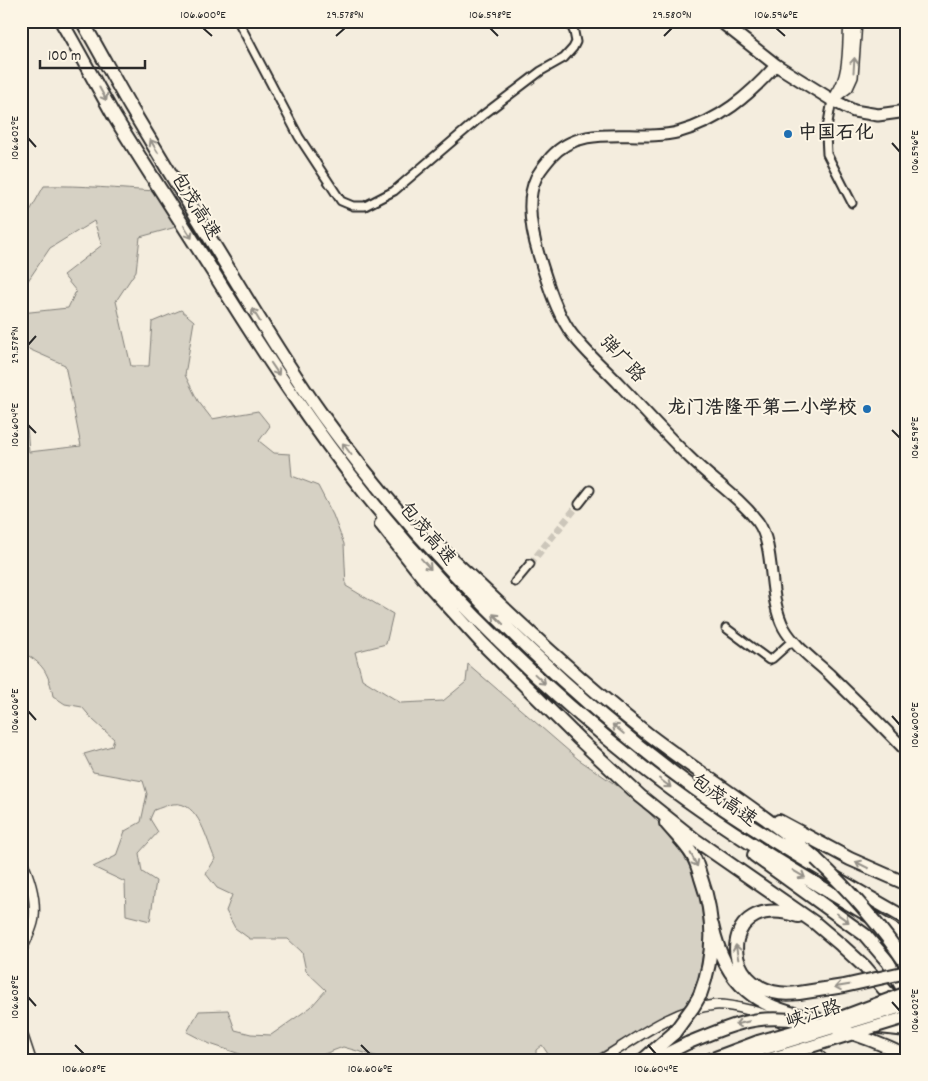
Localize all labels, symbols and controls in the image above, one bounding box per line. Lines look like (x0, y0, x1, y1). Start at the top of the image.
text: 106.600°E (180, 7, 226, 24)
text: 29.578°N (326, 7, 364, 24)
text: 106.598°E (469, 7, 512, 24)
text: 29.580°N (652, 7, 692, 24)
text: 106.596°E (754, 7, 798, 24)
scale bar (40, 38, 145, 70)
text: 100 m (48, 46, 81, 68)
one-way arrow (849, 58, 858, 74)
one-way arrow (98, 86, 108, 101)
text: 106.602°E (7, 115, 24, 160)
place label: 中国石化 (798, 121, 874, 148)
marker: 中国石化 (782, 128, 794, 140)
text: 106.596°E (907, 130, 924, 174)
one-way arrow (148, 139, 158, 153)
street label: 包茂高速 (162, 168, 226, 246)
one-way arrow (183, 225, 193, 239)
one-way arrow (251, 309, 261, 323)
text: 29.578°N (7, 326, 24, 364)
street label: 弹广路 (592, 330, 650, 390)
one-way arrow (270, 362, 281, 376)
place label: 龙门浩隆平第二小学校 (667, 396, 857, 423)
text: 106.604°E (7, 403, 24, 447)
marker: 龙门浩隆平第二小学校 (861, 403, 873, 415)
text: 106.598°E (907, 416, 924, 459)
one-way arrow (342, 443, 353, 456)
street label: 包茂高速 (391, 497, 461, 573)
one-way arrow (420, 557, 431, 570)
one-way arrow (492, 613, 504, 626)
one-way arrow (534, 673, 547, 685)
text: 106.606°E (7, 688, 24, 733)
text: 106.600°E (907, 702, 924, 748)
one-way arrow (612, 724, 625, 735)
street label: 包茂高速 (684, 769, 762, 835)
one-way arrow (658, 778, 671, 789)
one-way arrow (690, 852, 699, 867)
one-way arrow (855, 859, 870, 869)
one-way arrow (792, 870, 806, 880)
one-way arrow (836, 913, 850, 923)
one-way arrow (732, 945, 742, 961)
text: 106.608°E (7, 975, 24, 1019)
one-way arrow (834, 982, 850, 992)
text: 106.602°E (907, 988, 924, 1033)
street label: 峡江路 (783, 995, 845, 1037)
one-way arrow (734, 1019, 750, 1029)
text: 106.608°E (62, 1061, 106, 1078)
text: 106.606°E (348, 1061, 393, 1078)
text: 106.604°E (634, 1061, 678, 1078)

